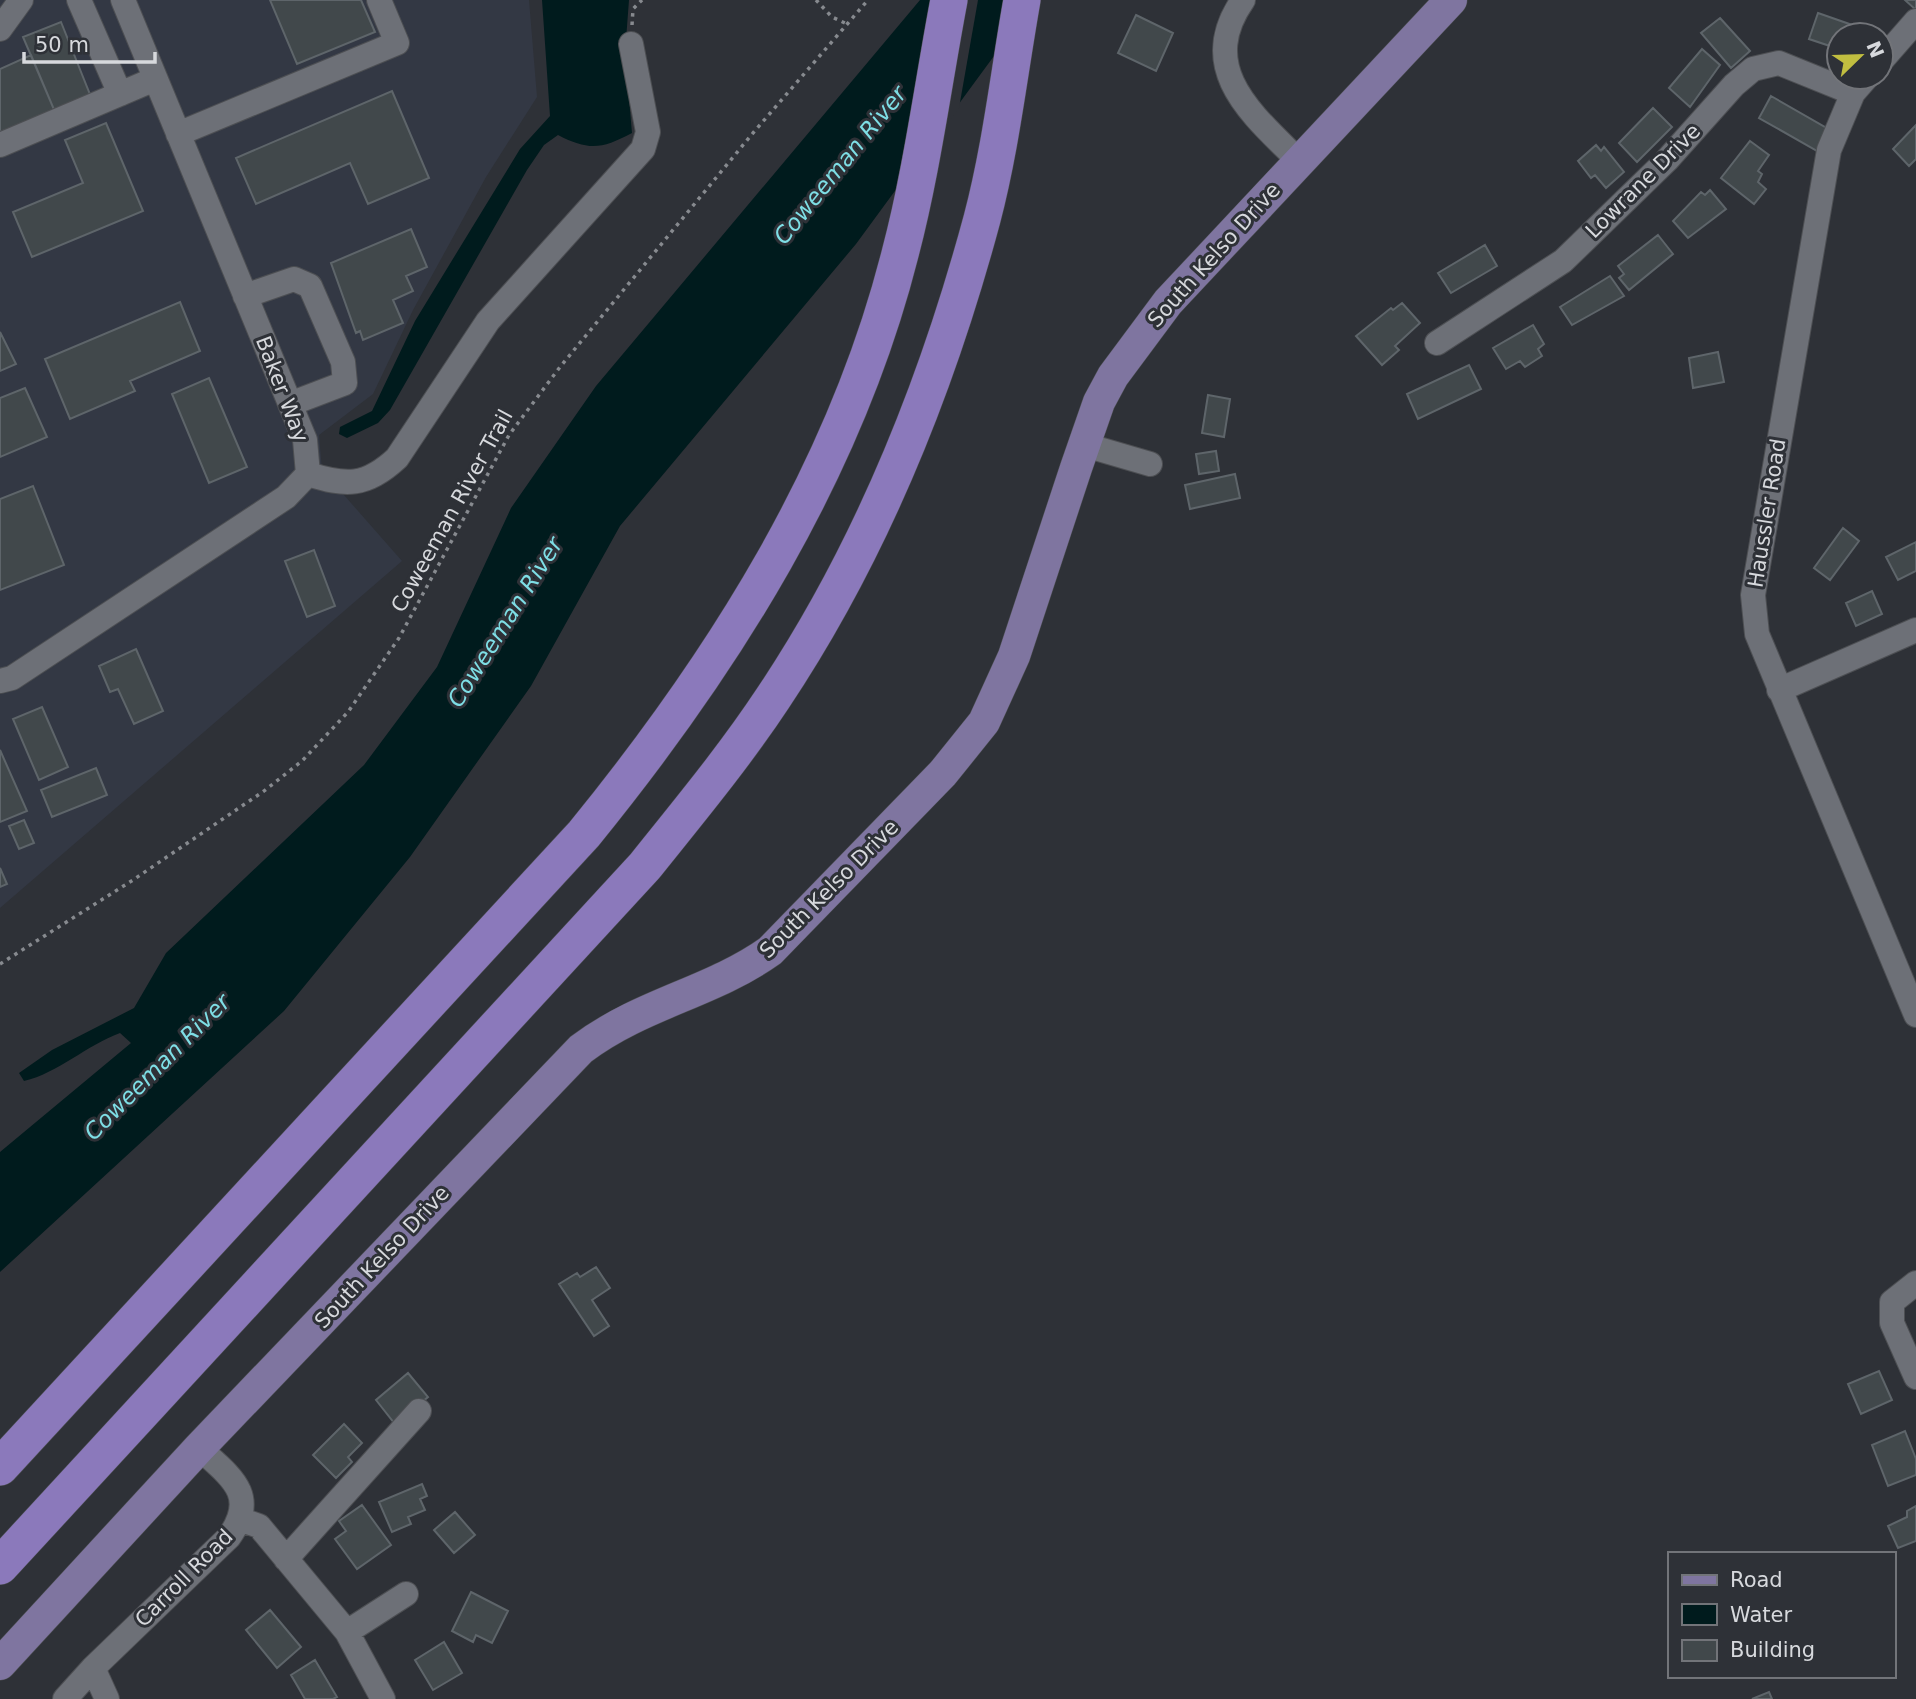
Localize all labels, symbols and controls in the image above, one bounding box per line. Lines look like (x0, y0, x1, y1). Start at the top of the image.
scale bar (24, 21, 156, 65)
north arrow (1825, 21, 1895, 91)
text: 50 m (35, 33, 89, 57)
text: N (1862, 38, 1889, 61)
water label: Coweeman River (768, 80, 912, 249)
street label: Lowrane Drive (1581, 119, 1705, 243)
street label: South Kelso Drive (1143, 178, 1285, 332)
street label: Baker Way (251, 333, 313, 445)
street label: Coweeman River Trail (386, 406, 518, 616)
street label: Haussler Road (1743, 437, 1791, 589)
water label: Coweeman River (442, 531, 569, 712)
street label: South Kelso Drive (755, 815, 903, 963)
water label: Coweeman River (79, 988, 236, 1145)
street label: South Kelso Drive (310, 1181, 454, 1333)
street label: Carroll Road (130, 1524, 238, 1632)
legend (1668, 1552, 1895, 1678)
text: Road (1730, 1568, 1783, 1592)
text: Water (1730, 1603, 1792, 1627)
text: Building (1730, 1638, 1815, 1662)

